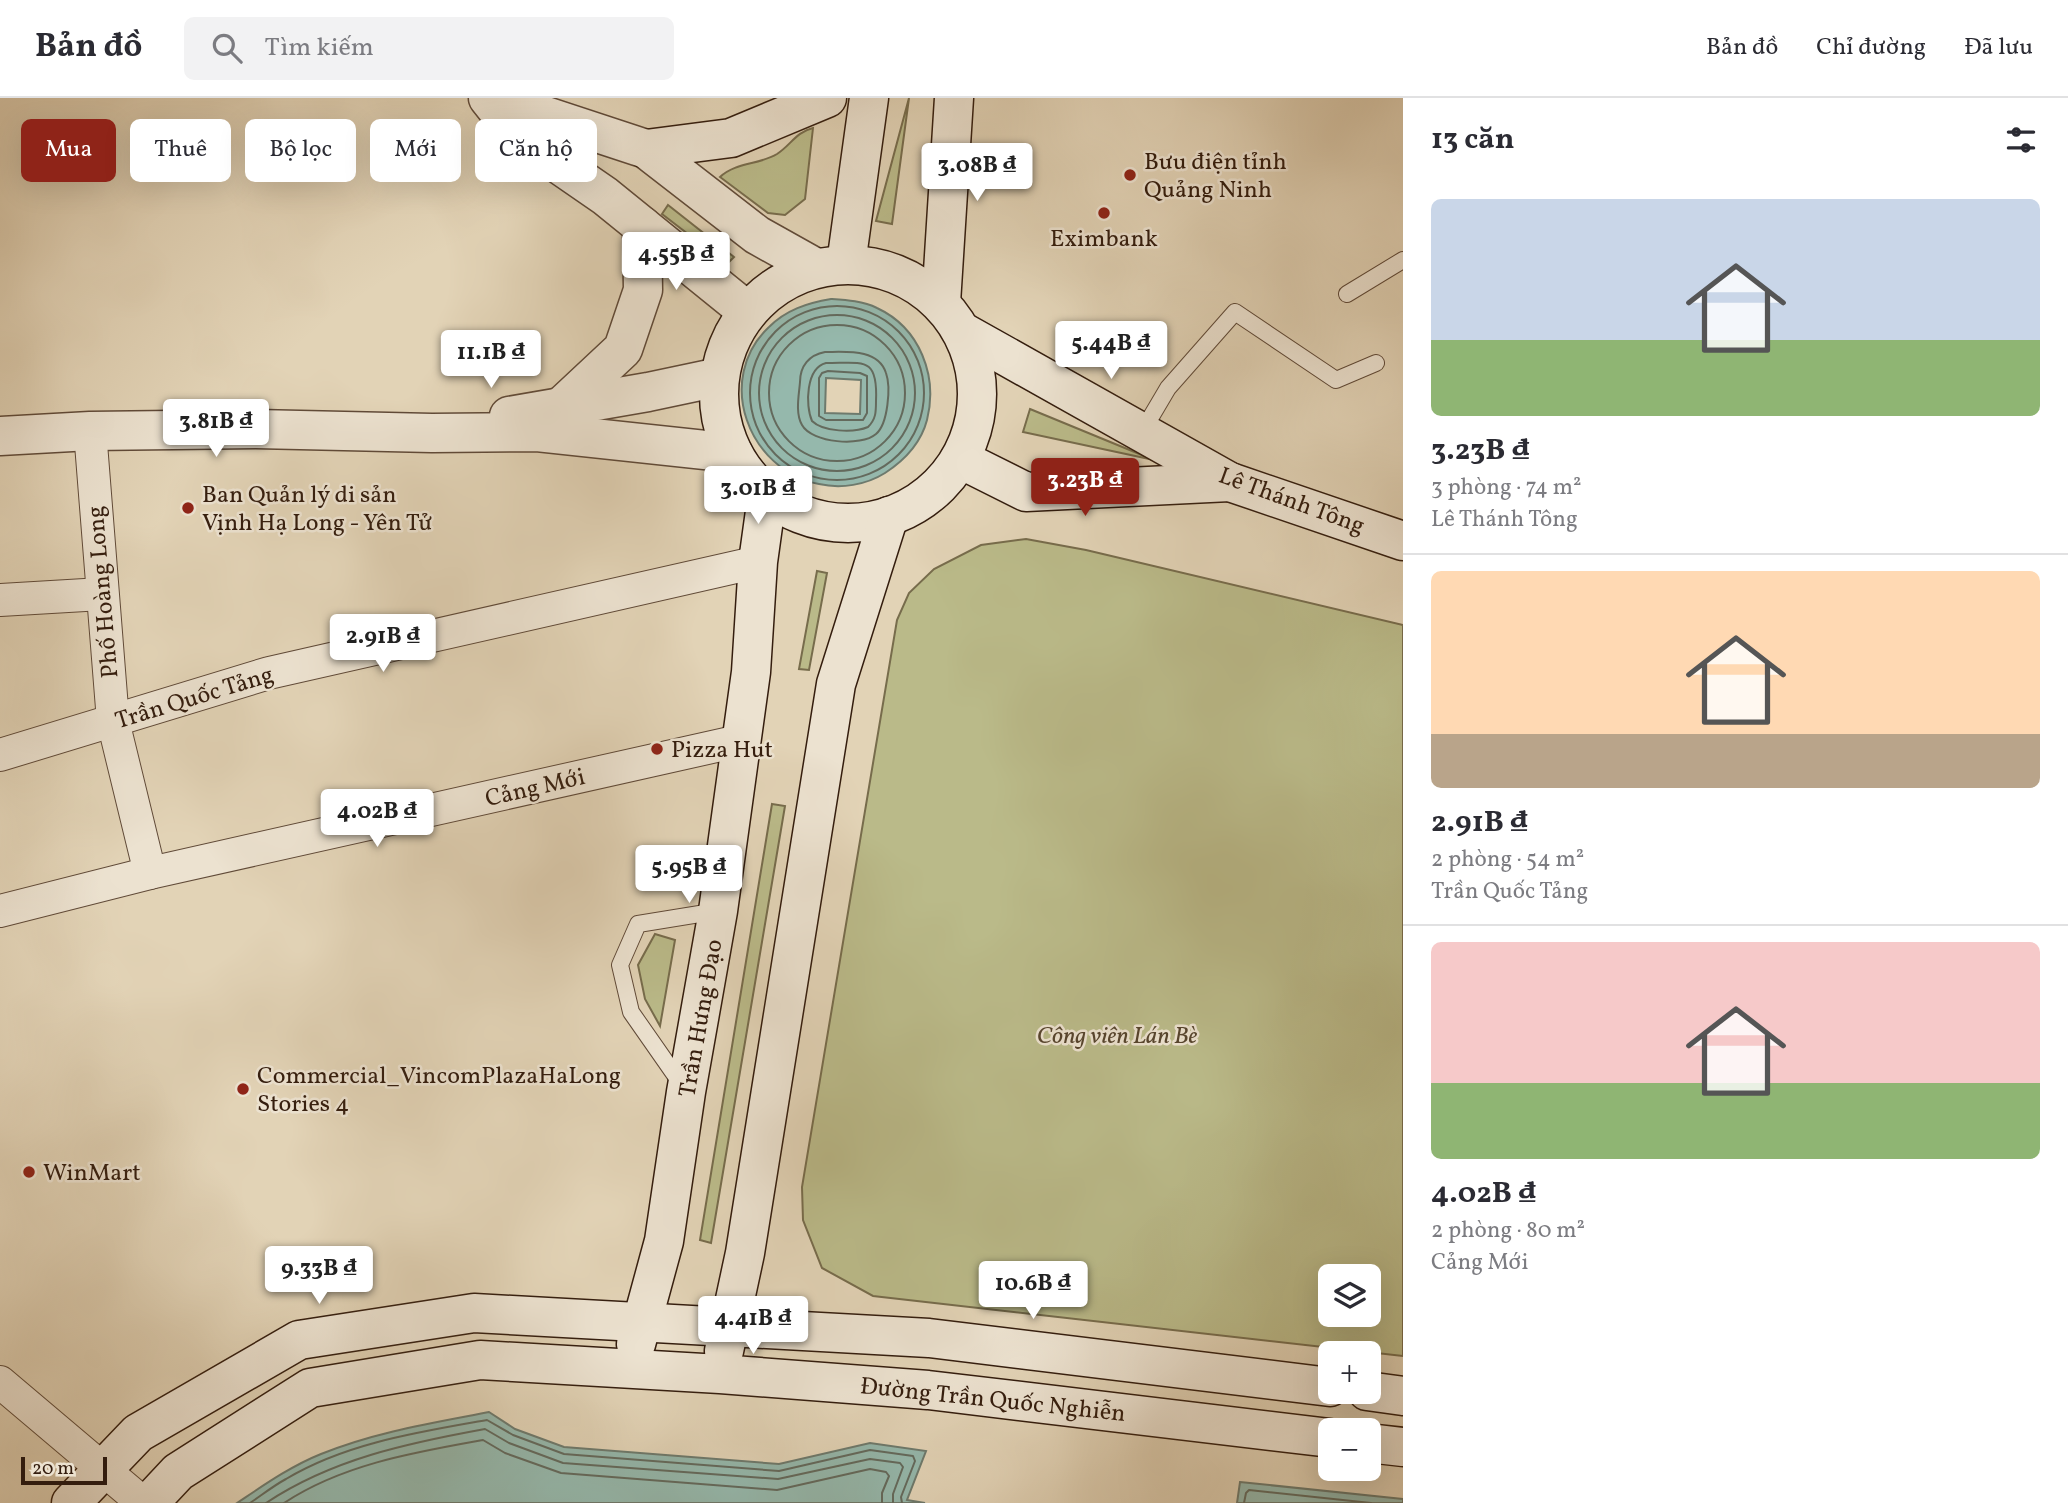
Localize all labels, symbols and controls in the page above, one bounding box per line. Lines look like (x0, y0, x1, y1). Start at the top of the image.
search box (184, 17, 674, 80)
text: Bản đồ (35, 25, 142, 71)
icon: search (208, 29, 246, 67)
text: Tìm kiếm (264, 30, 374, 66)
text: Bản đồ (1706, 31, 1778, 65)
text: Chỉ đường (1816, 31, 1926, 65)
text: Đã lưu (1964, 31, 2033, 65)
chip: Mua (21, 119, 116, 182)
chip: Thuê (130, 119, 231, 182)
chip: Bộ lọc (245, 119, 356, 182)
chip: Mới (370, 119, 461, 182)
chip: Căn hộ (475, 119, 597, 182)
text: 13 căn (1431, 119, 1515, 161)
icon: filters (2002, 121, 2040, 159)
pin: 3.08B ₫ (912, 144, 1042, 203)
place label: Bưu điện tỉnh Quảng Ninh (1144, 146, 1287, 208)
text: 3.08B ₫ (938, 150, 1016, 182)
marker: Bưu điện tỉnh Quảng Ninh (1122, 167, 1138, 183)
marker: Eximbank (1096, 205, 1112, 221)
place label: Eximbank (1050, 223, 1158, 257)
pin: 4.55B ₫ (611, 232, 741, 292)
text: 4.55B ₫ (638, 239, 714, 271)
icon: home (1673, 245, 1799, 371)
pin: 5.44B ₫ (1046, 322, 1176, 381)
text: 5.44B ₫ (1071, 328, 1151, 360)
pin: 11.1B ₫ (426, 330, 556, 390)
text: 11.1B ₫ (457, 337, 525, 369)
pin: 3.81B ₫ (151, 400, 281, 459)
text: 3.81B ₫ (179, 406, 253, 438)
text: 3.23B ₫ (1431, 430, 1530, 472)
pin: 3.23B ₫ (1020, 458, 1150, 518)
street label: Lê Thánh Tông (1214, 460, 1369, 544)
text: 3.23B ₫ (1047, 465, 1123, 497)
pin: 3.01B ₫ (693, 466, 823, 526)
text: 3 phòng · 74 m² (1431, 472, 1582, 504)
text: 3.01B ₫ (720, 473, 796, 505)
place label: Ban Quản lý di sản Vịnh Hạ Long - Yên Tử (202, 479, 433, 541)
marker: Ban Quản lý di sản Vịnh Hạ Long - Yên Tử (180, 500, 196, 516)
street label: Phố Hoàng Long (80, 504, 128, 679)
text: Lê Thánh Tông (1431, 504, 1578, 536)
pin: 2.91B ₫ (318, 614, 448, 674)
icon: home (1673, 617, 1799, 743)
text: 2.91B ₫ (346, 621, 420, 653)
street label: Trần Quốc Tảng (111, 659, 278, 739)
place label: Pizza Hut (671, 734, 773, 768)
marker: Pizza Hut (649, 741, 665, 757)
street label: Cảng Mới (482, 761, 589, 817)
pin: 4.02B ₫ (312, 790, 442, 849)
text: 4.02B ₫ (337, 796, 417, 828)
text: 2.91B ₫ (1431, 802, 1528, 844)
text: 2 phòng · 54 m² (1431, 844, 1584, 876)
pin: 5.95B ₫ (624, 846, 754, 905)
text: 5.95B ₫ (651, 852, 727, 884)
text: Trần Quốc Tảng (1431, 876, 1588, 908)
street label: Trần Hưng Đạo (671, 937, 733, 1100)
icon: home (1673, 988, 1799, 1114)
park label: Công viên Lán Bè (1037, 1020, 1198, 1054)
place label: Commercial_VincomPlazaHaLong Stories 4 (257, 1060, 621, 1122)
marker: Commercial_VincomPlazaHaLong Stories 4 (235, 1081, 251, 1097)
place label: WinMart (43, 1157, 141, 1191)
marker: WinMart (21, 1164, 37, 1180)
text: 4.02B ₫ (1431, 1173, 1536, 1215)
text: 2 phòng · 80 m² (1431, 1215, 1585, 1247)
pin: 9.33B ₫ (254, 1246, 384, 1306)
text: Cảng Mới (1431, 1247, 1528, 1279)
text: 9.33B ₫ (281, 1253, 357, 1285)
pin: 10.6B ₫ (968, 1262, 1098, 1321)
map controls (1318, 1264, 1381, 1481)
button: layers (1318, 1264, 1381, 1327)
text: 10.6B ₫ (995, 1268, 1071, 1300)
pin: 4.41B ₫ (688, 1296, 818, 1356)
text: 4.41B ₫ (714, 1303, 792, 1335)
button: + (1318, 1341, 1381, 1404)
street label: Đường Trần Quốc Nghiễn (858, 1370, 1127, 1432)
button: − (1318, 1418, 1381, 1481)
scale bar (21, 1454, 107, 1486)
text: 20 m (32, 1456, 74, 1482)

